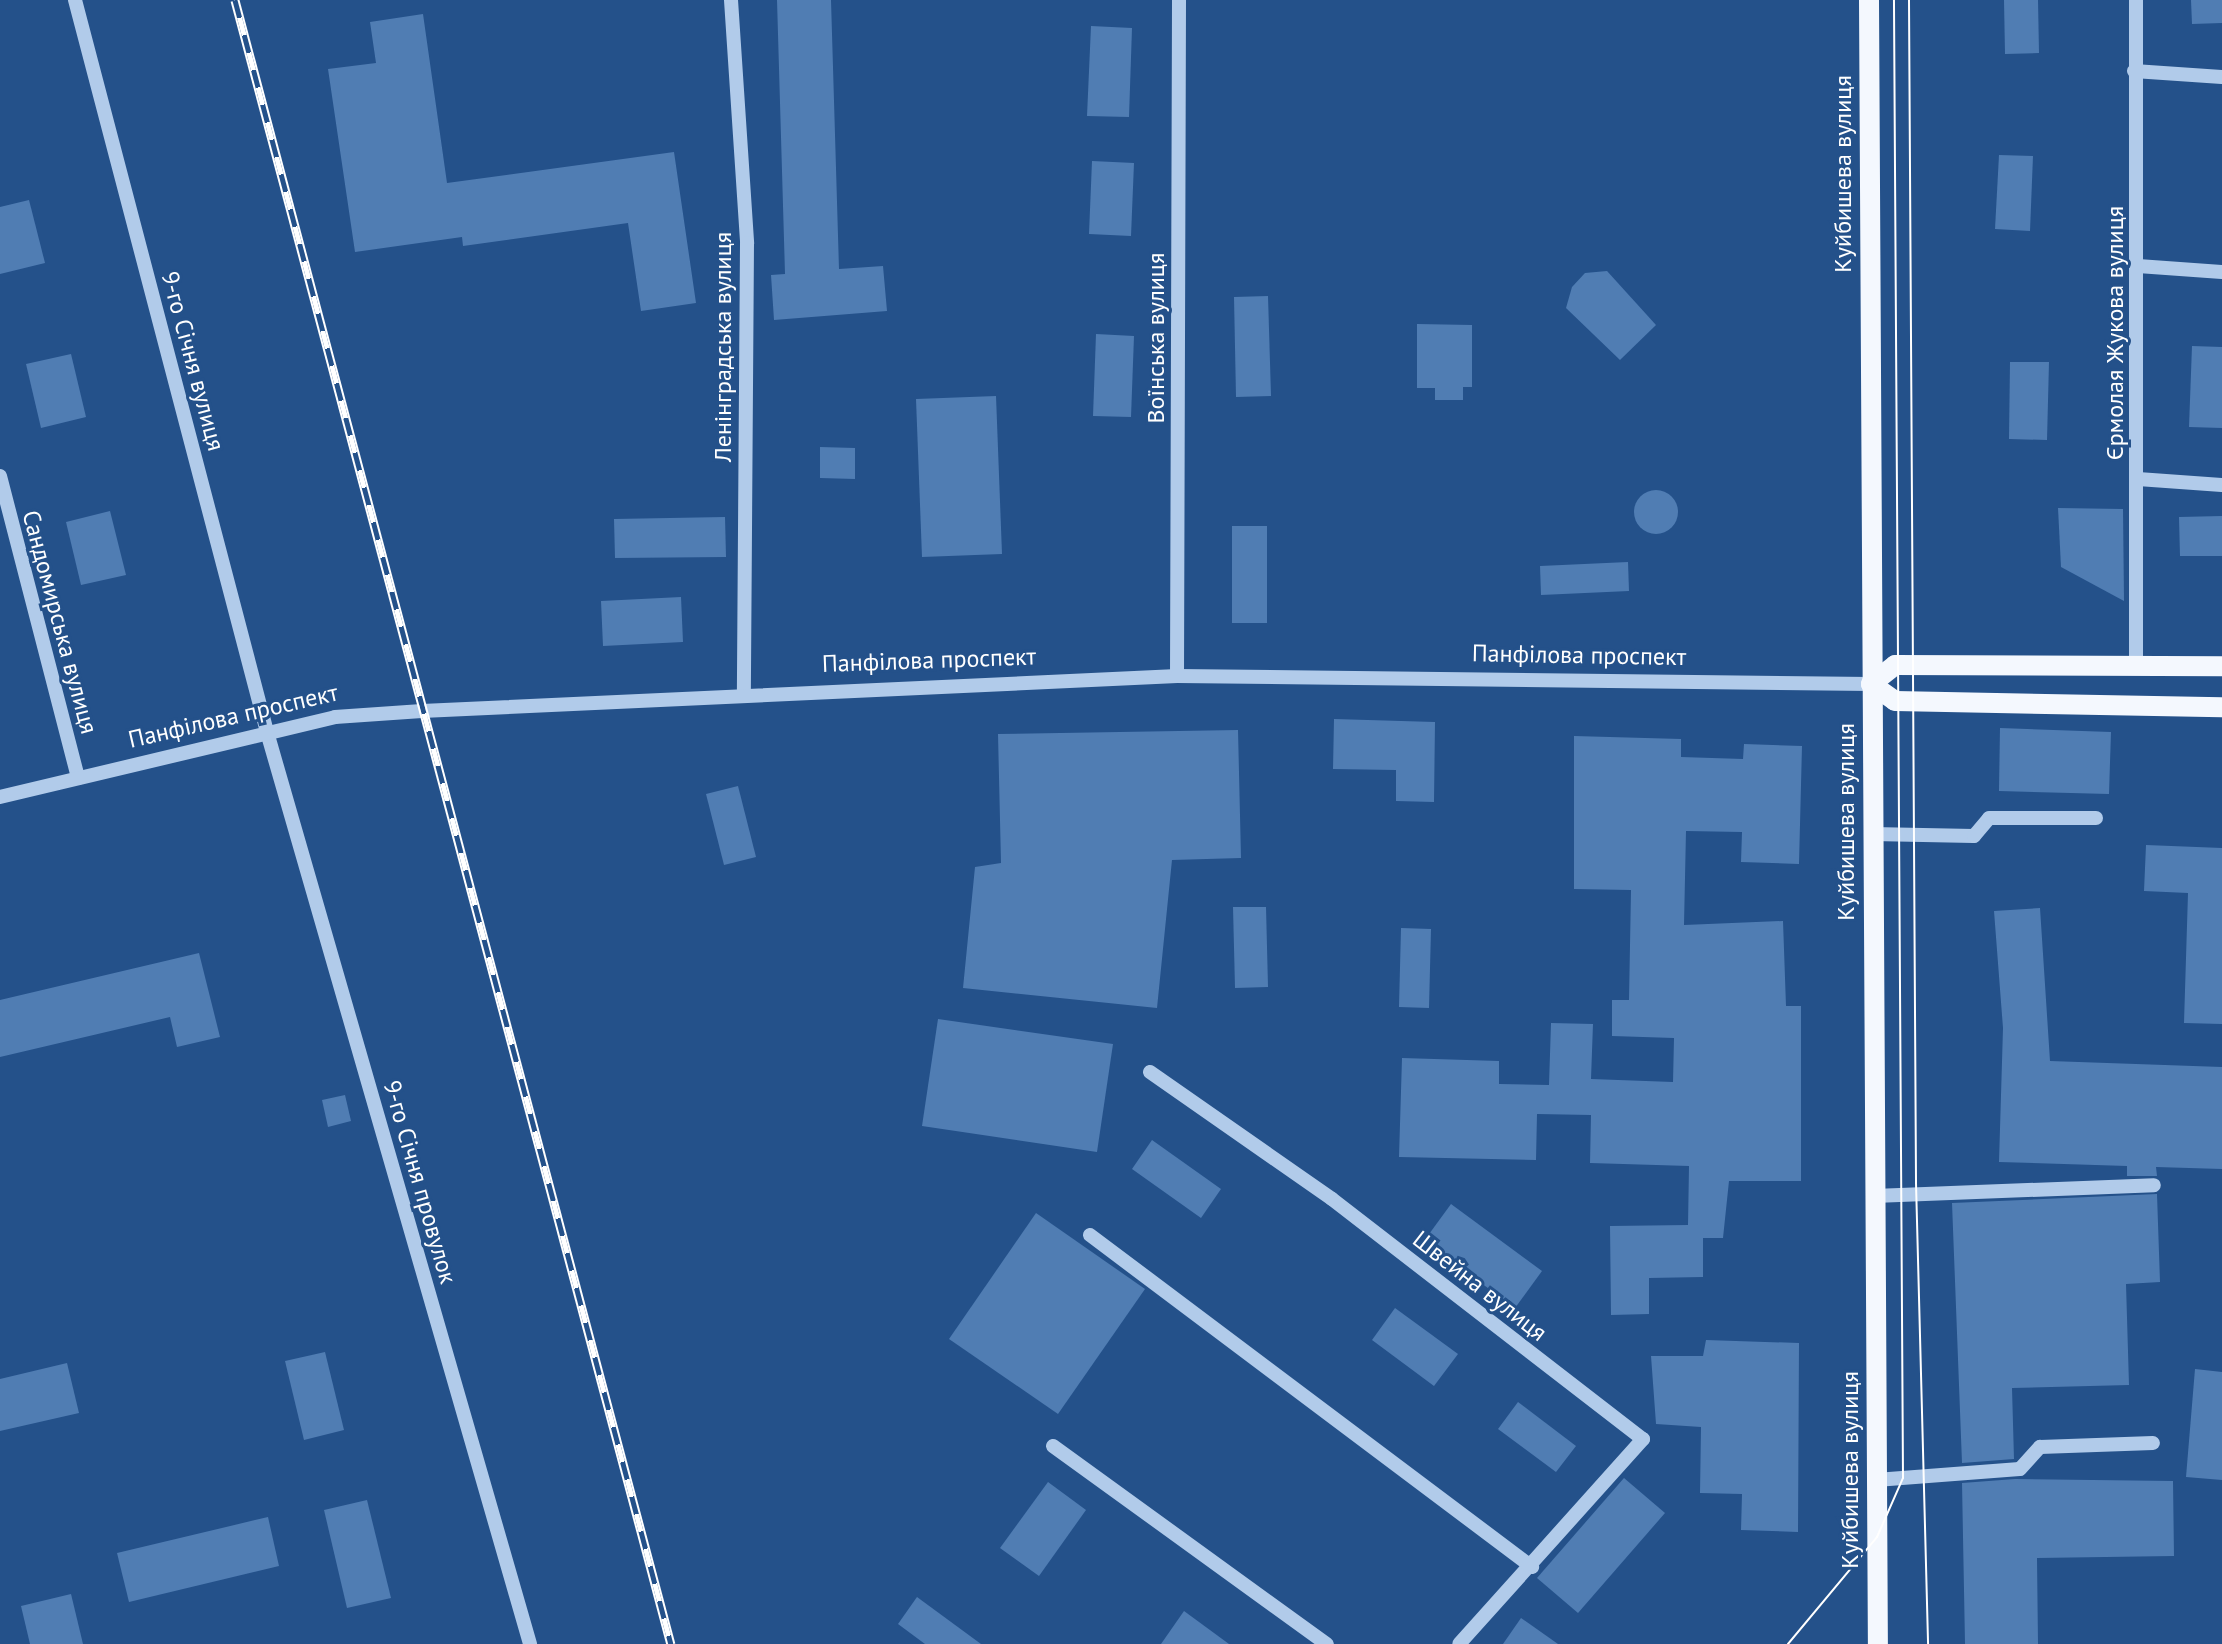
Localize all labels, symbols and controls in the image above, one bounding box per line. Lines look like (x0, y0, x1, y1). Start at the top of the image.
street label: Куйбишева вулиця (1829, 75, 1857, 273)
street label: Єрмолая Жукова вулиця (2101, 206, 2129, 460)
street label: Ленінградська вулиця (709, 232, 737, 462)
street label: Воїнська вулиця (1142, 253, 1170, 423)
street label: 9-го Січня вулиця (155, 268, 231, 454)
street label: Сандомирська вулиця (16, 507, 104, 737)
street label: Панфілова проспект (1472, 639, 1686, 671)
street label: Панфілова проспект (821, 642, 1037, 678)
street label: Панфілова проспект (125, 678, 341, 754)
street label: Куйбишева вулиця (1832, 723, 1860, 921)
street label: 9-го Січня провулок (377, 1077, 463, 1287)
street label: Швейна вулиця (1407, 1225, 1553, 1347)
street label: Куйбишева вулиця (1836, 1371, 1864, 1569)

